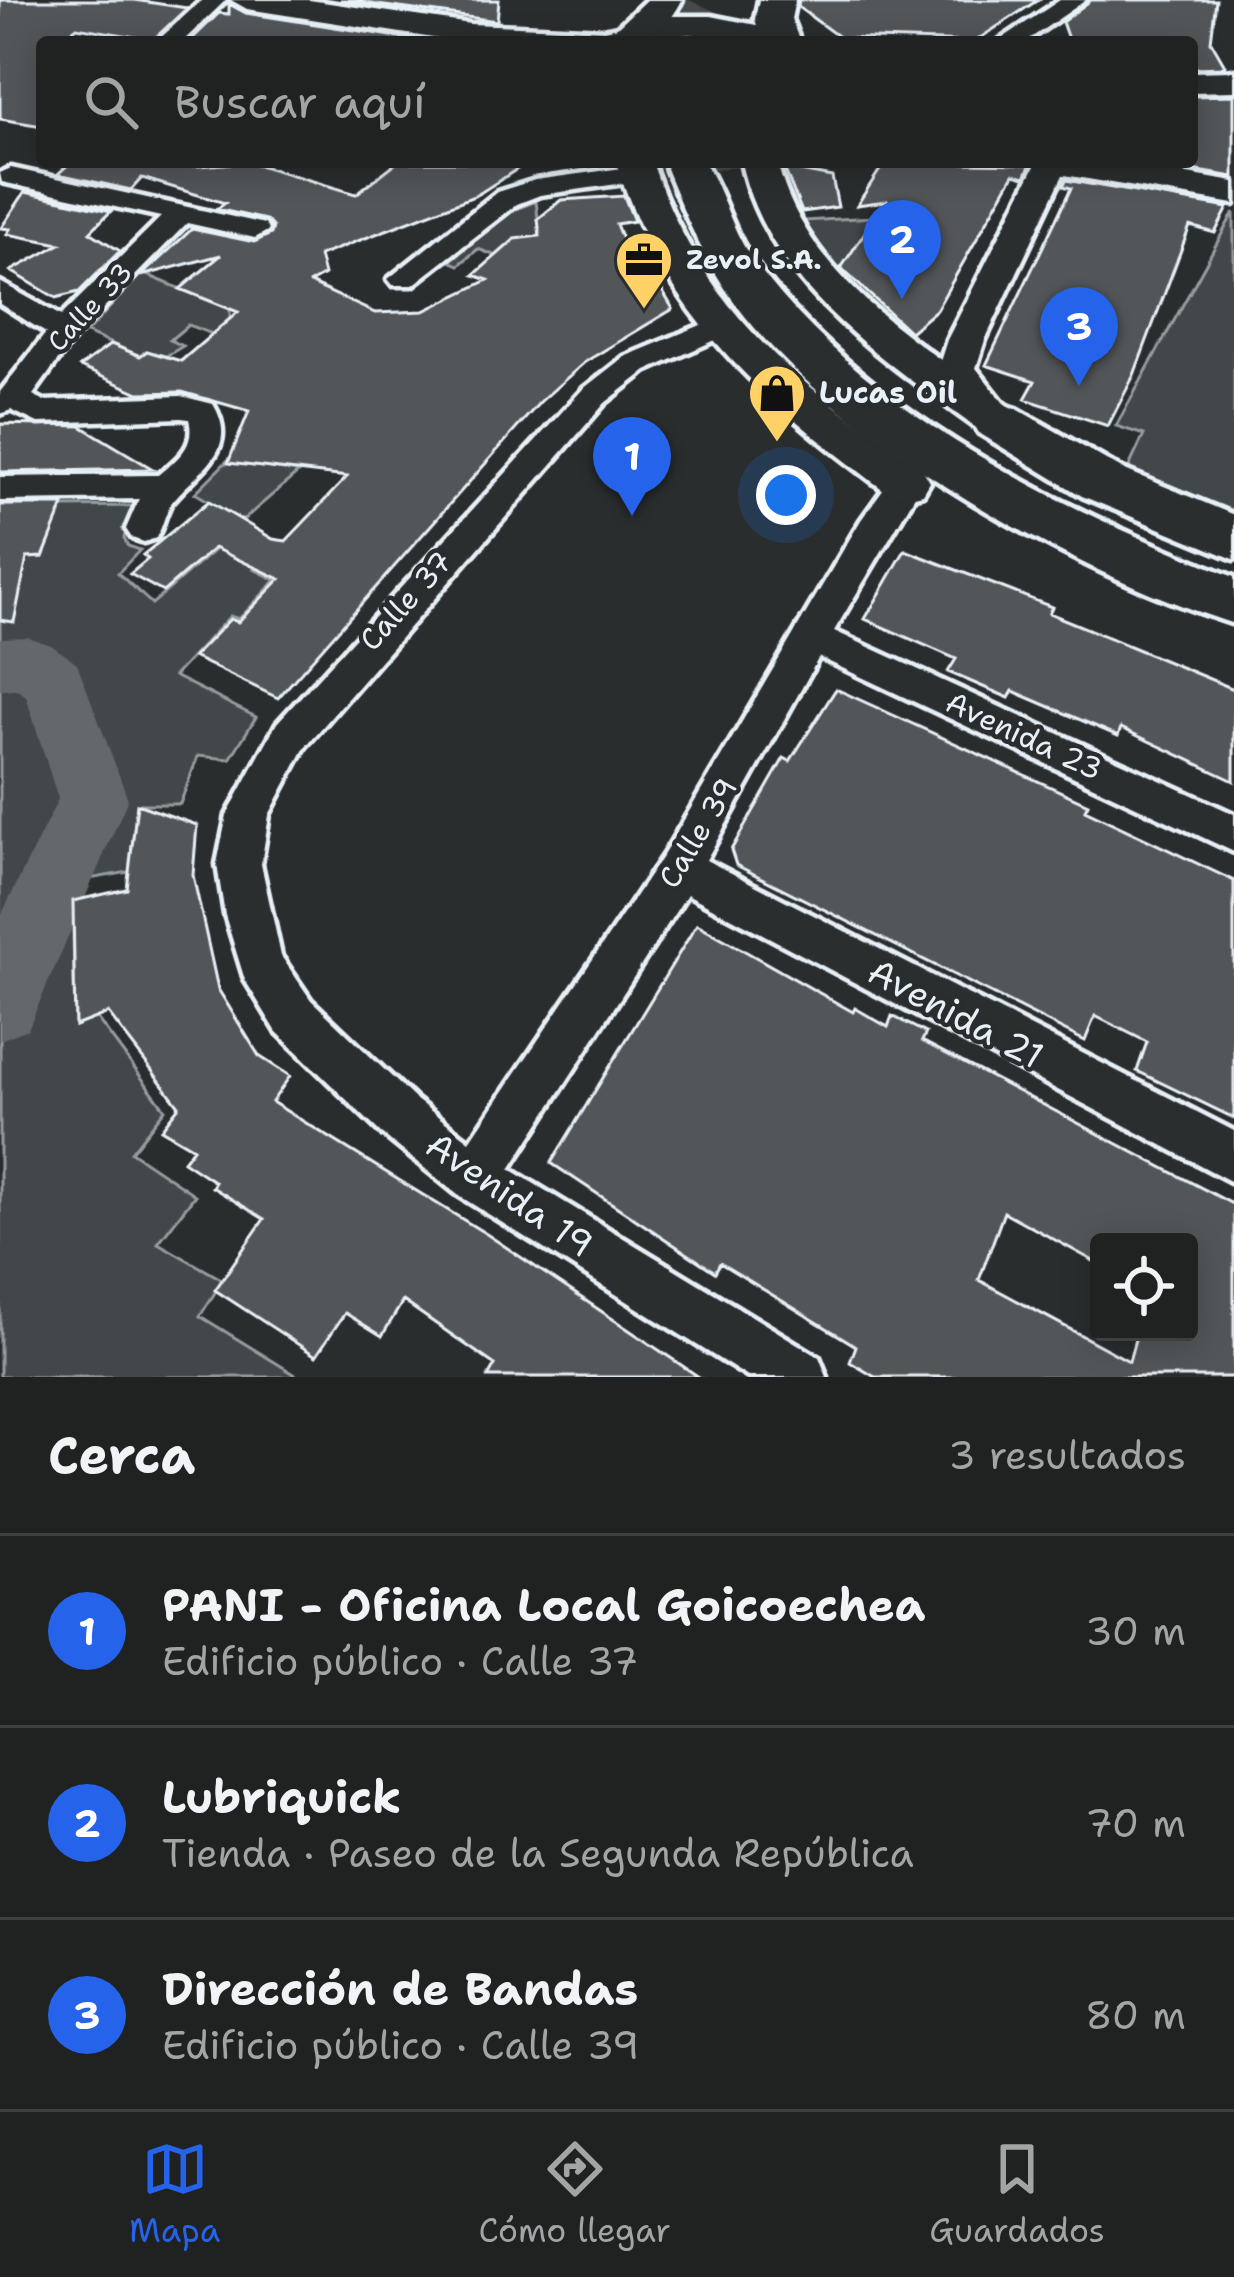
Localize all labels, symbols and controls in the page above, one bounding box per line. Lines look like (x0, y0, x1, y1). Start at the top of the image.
search box (36, 36, 1198, 168)
icon: search (78, 69, 144, 135)
text: Buscar aquí (174, 72, 426, 132)
pin: 2 (863, 200, 941, 299)
office icon: Zevol S.A. (613, 229, 675, 311)
place label: Zevol S.A. (686, 241, 822, 278)
street label: Calle 33 (39, 254, 141, 359)
pin: 3 (1040, 287, 1118, 386)
shop icon: Lucas Oil (746, 362, 808, 444)
place label: Lucas Oil (819, 372, 957, 413)
pin: 1 (593, 417, 671, 516)
your location (756, 465, 816, 525)
street label: Calle 37 (350, 542, 461, 659)
street label: Avenida 23 (939, 681, 1109, 790)
street label: Calle 39 (649, 770, 747, 896)
street label: Avenida 21 (860, 947, 1052, 1080)
street label: Avenida 19 (416, 1120, 603, 1268)
map controls (1090, 1233, 1198, 1341)
button: locate (1090, 1233, 1198, 1341)
text: Cerca (48, 1421, 195, 1489)
text: 3 resultados (948, 1429, 1186, 1481)
text: PANI - Oficina Local Goicoechea (162, 1575, 925, 1635)
text: 1 (78, 1605, 96, 1657)
text: 30 m (1085, 1605, 1186, 1657)
text: Edificio público · Calle 37 (162, 1635, 638, 1687)
text: Lubriquick (162, 1767, 401, 1827)
text: 2 (73, 1797, 101, 1849)
text: 70 m (1085, 1797, 1186, 1849)
text: Tienda · Paseo de la Segunda República (162, 1827, 914, 1879)
text: Dirección de Bandas (162, 1959, 638, 2019)
text: 3 (73, 1989, 101, 2041)
text: 80 m (1085, 1989, 1186, 2041)
text: Edificio público · Calle 39 (162, 2019, 639, 2071)
tab: Mapa (129, 2136, 220, 2253)
tab: Cómo llegar (479, 2136, 671, 2253)
tab: Guardados (929, 2136, 1105, 2253)

